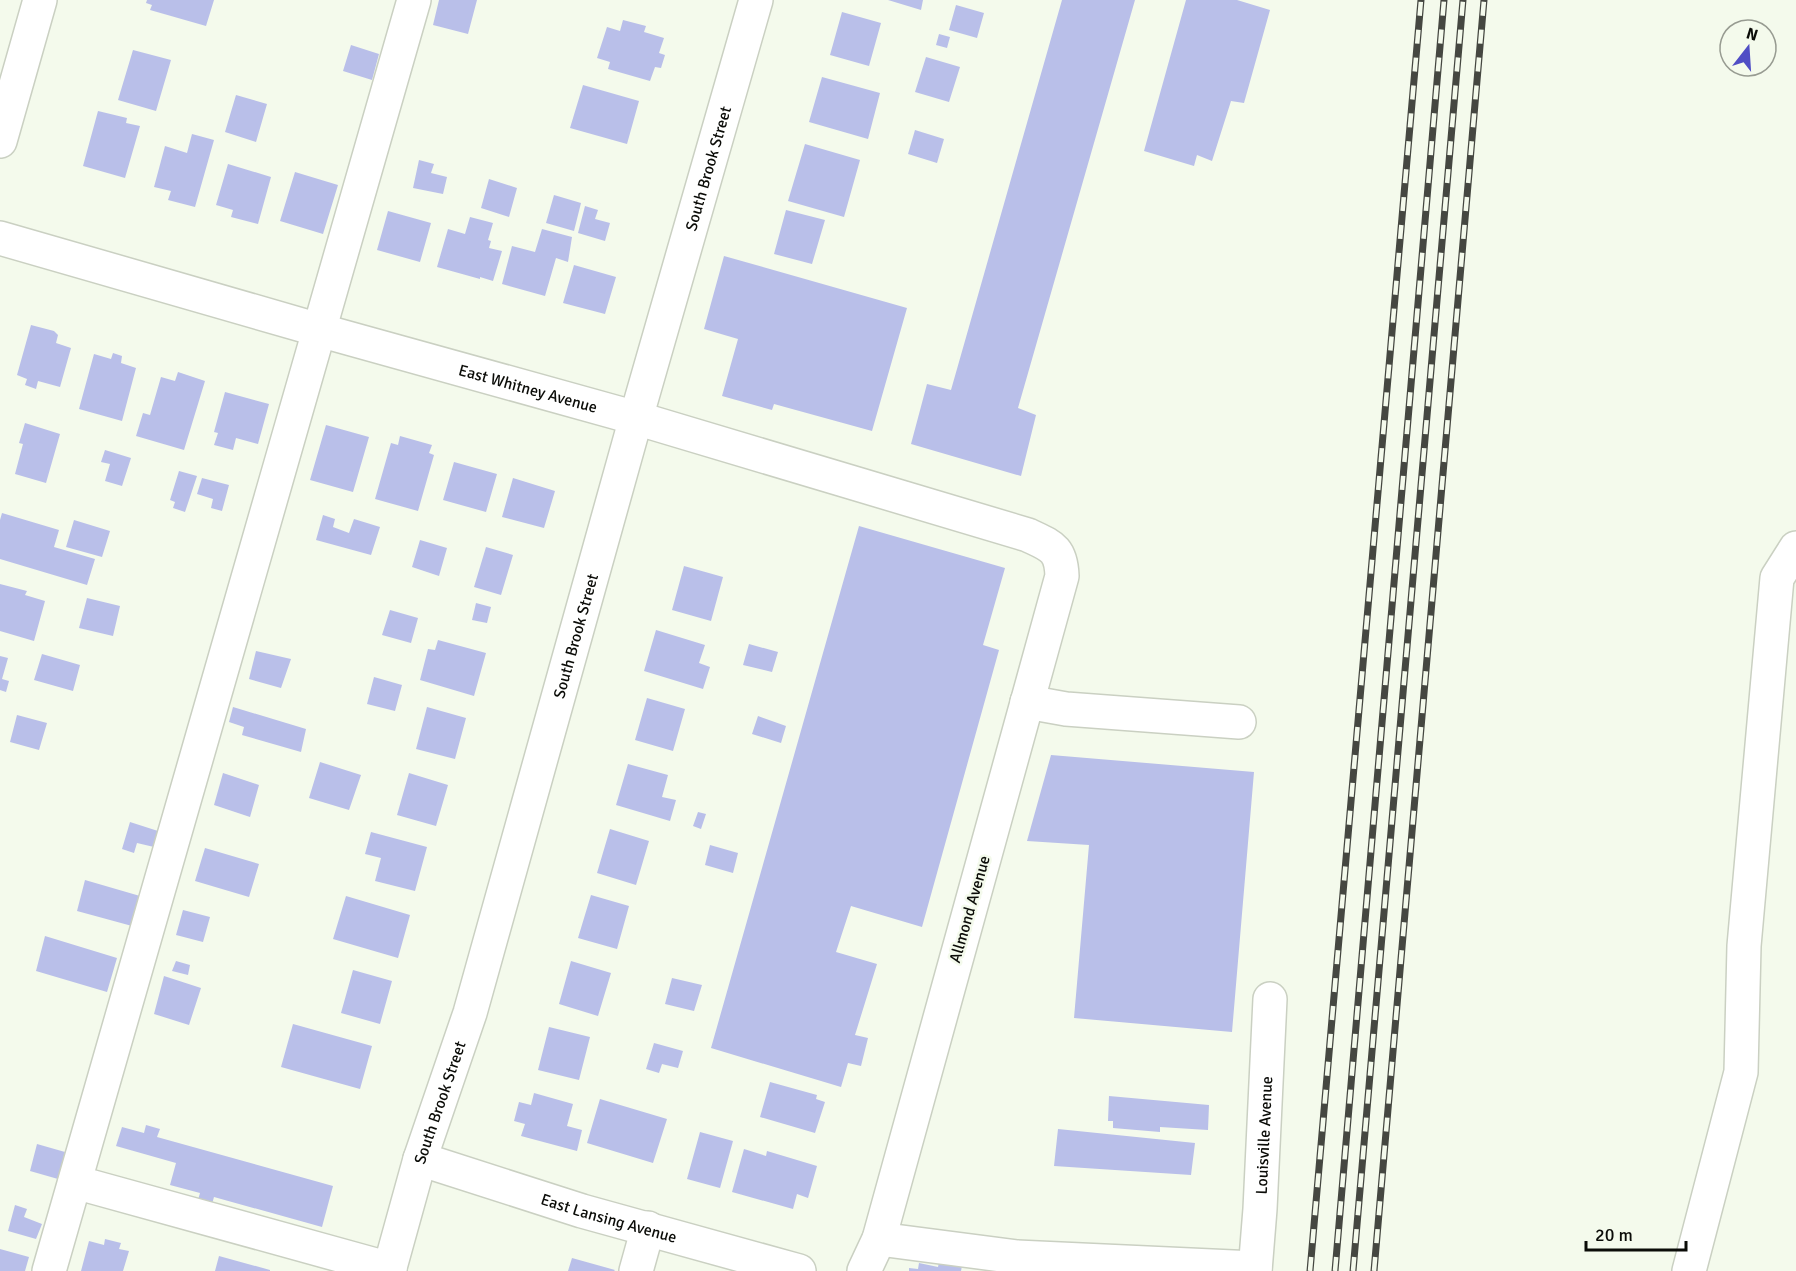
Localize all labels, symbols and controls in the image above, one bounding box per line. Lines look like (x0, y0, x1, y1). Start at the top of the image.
north arrow (1718, 18, 1778, 78)
text: N (1744, 23, 1760, 46)
street label: South Brook Street (681, 104, 736, 233)
street label: East Whitney Avenue (456, 360, 599, 418)
street label: South Brook Street (549, 571, 603, 701)
street label: Allmond Avenue (945, 853, 995, 965)
street label: South Brook Street (410, 1038, 471, 1166)
street label: Louisville Avenue (1252, 1076, 1277, 1195)
street label: East Lansing Avenue (538, 1189, 679, 1248)
scale bar (1586, 1214, 1686, 1252)
text: 20 m (1595, 1224, 1633, 1246)

